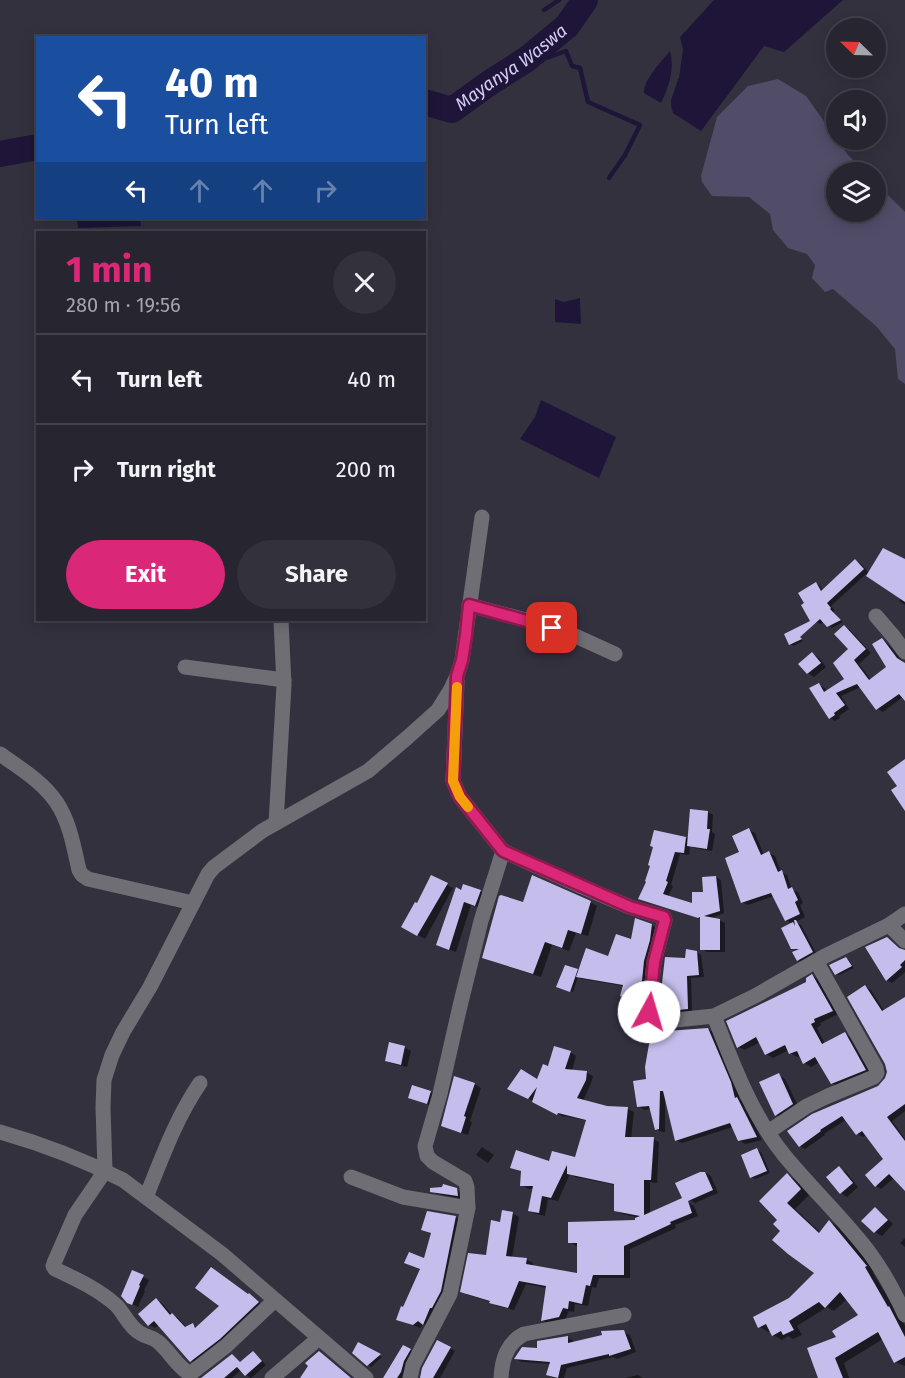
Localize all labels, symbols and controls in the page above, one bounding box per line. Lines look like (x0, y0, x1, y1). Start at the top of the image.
north arrow (826, 18, 886, 78)
map controls (826, 18, 886, 222)
water label: Mayanya Waswa (451, 20, 572, 115)
text: 40 m (165, 58, 259, 108)
icon: left (66, 60, 144, 138)
button: sound (826, 90, 886, 150)
text: Turn left (165, 109, 268, 141)
button: layers (826, 162, 886, 222)
icon: left (120, 174, 153, 207)
icon: ahead (183, 174, 216, 207)
icon: ahead (246, 174, 279, 207)
icon: right (309, 174, 342, 207)
text: 1 min (66, 248, 153, 292)
button: close (333, 251, 396, 314)
text: 280 m · 19:56 (66, 293, 181, 317)
icon: left (66, 363, 99, 396)
text: Turn left (117, 366, 202, 393)
text: 40 m (347, 366, 396, 393)
icon: right (66, 453, 99, 486)
text: Turn right (117, 456, 216, 483)
text: 200 m (336, 456, 396, 483)
button: Exit (66, 540, 225, 609)
button: Share (237, 540, 396, 609)
pin (526, 602, 577, 653)
icon: arrive (535, 611, 568, 644)
position arrow (617, 980, 681, 1044)

